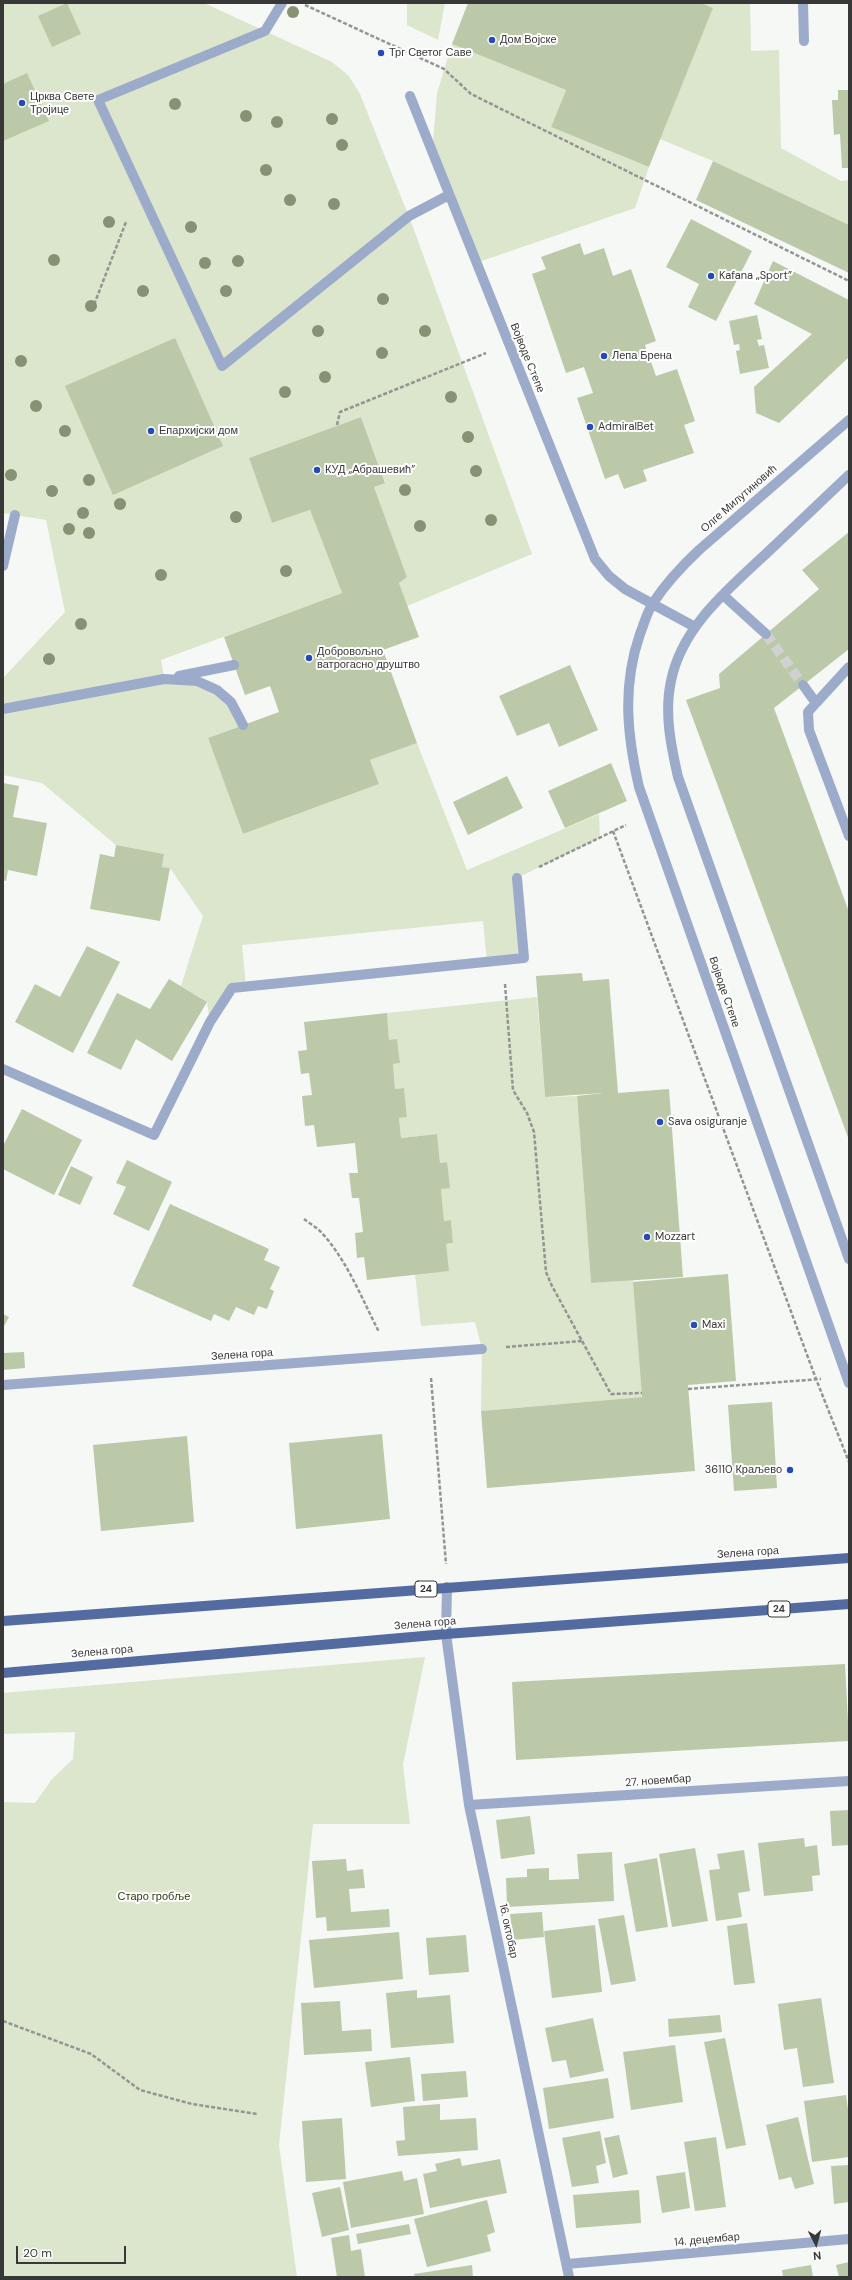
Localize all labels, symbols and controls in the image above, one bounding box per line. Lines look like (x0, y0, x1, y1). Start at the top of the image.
place label: Дом Војске (500, 33, 557, 47)
marker: Дом Војске (487, 35, 497, 45)
place label: Трг Светог Саве (389, 46, 472, 60)
marker: Трг Светог Саве (376, 48, 386, 58)
place label: Црква Свете Тројице (30, 90, 94, 116)
marker: Црква Свете Тројице (17, 98, 27, 108)
place label: Kafana „Sport” (719, 269, 792, 283)
marker: Kafana „Sport” (706, 271, 716, 281)
street label: Војводе Степе (507, 321, 547, 395)
place label: Лепа Брена (612, 349, 672, 363)
marker: Лепа Брена (599, 351, 609, 361)
place label: AdmiralBet (598, 420, 654, 434)
marker: AdmiralBet (585, 422, 595, 432)
place label: Епархијски дом (159, 424, 238, 438)
marker: Епархијски дом (146, 426, 156, 436)
street label: Олге Милутиновић (698, 462, 780, 536)
place label: КУД „Абрашевић” (325, 463, 415, 477)
marker: КУД „Абрашевић” (312, 465, 322, 475)
place label: Добровољно ватрогасно друштво (317, 645, 420, 671)
marker: Добровољно ватрогасно друштво (304, 653, 314, 663)
street label: Војводе Степе (706, 955, 742, 1029)
place label: Sava osiguranje (668, 1115, 747, 1129)
marker: Sava osiguranje (655, 1117, 665, 1127)
place label: Mozzart (655, 1230, 695, 1244)
marker: Mozzart (642, 1232, 652, 1242)
place label: Maxi (702, 1318, 725, 1332)
marker: Maxi (689, 1320, 699, 1330)
street label: Зелена гора (211, 1346, 273, 1364)
place label: 36110 Краљево (705, 1463, 782, 1477)
marker: 36110 Краљево (785, 1465, 795, 1475)
street label: Зелена гора (717, 1544, 779, 1562)
road number: 24 (415, 1581, 437, 1597)
road number: 24 (768, 1601, 790, 1617)
street label: Зелена гора (393, 1615, 457, 1633)
street label: Зелена гора (70, 1643, 134, 1661)
street label: 27. новембар (625, 1772, 691, 1790)
park label: Старо гробље (118, 1890, 190, 1904)
street label: 16. октобар (496, 1903, 520, 1959)
north arrow (796, 2224, 836, 2264)
street label: 14. децембар (674, 2231, 740, 2249)
scale bar (18, 2238, 128, 2264)
text: 20 m (23, 2245, 52, 2261)
text: N (813, 2249, 822, 2263)

